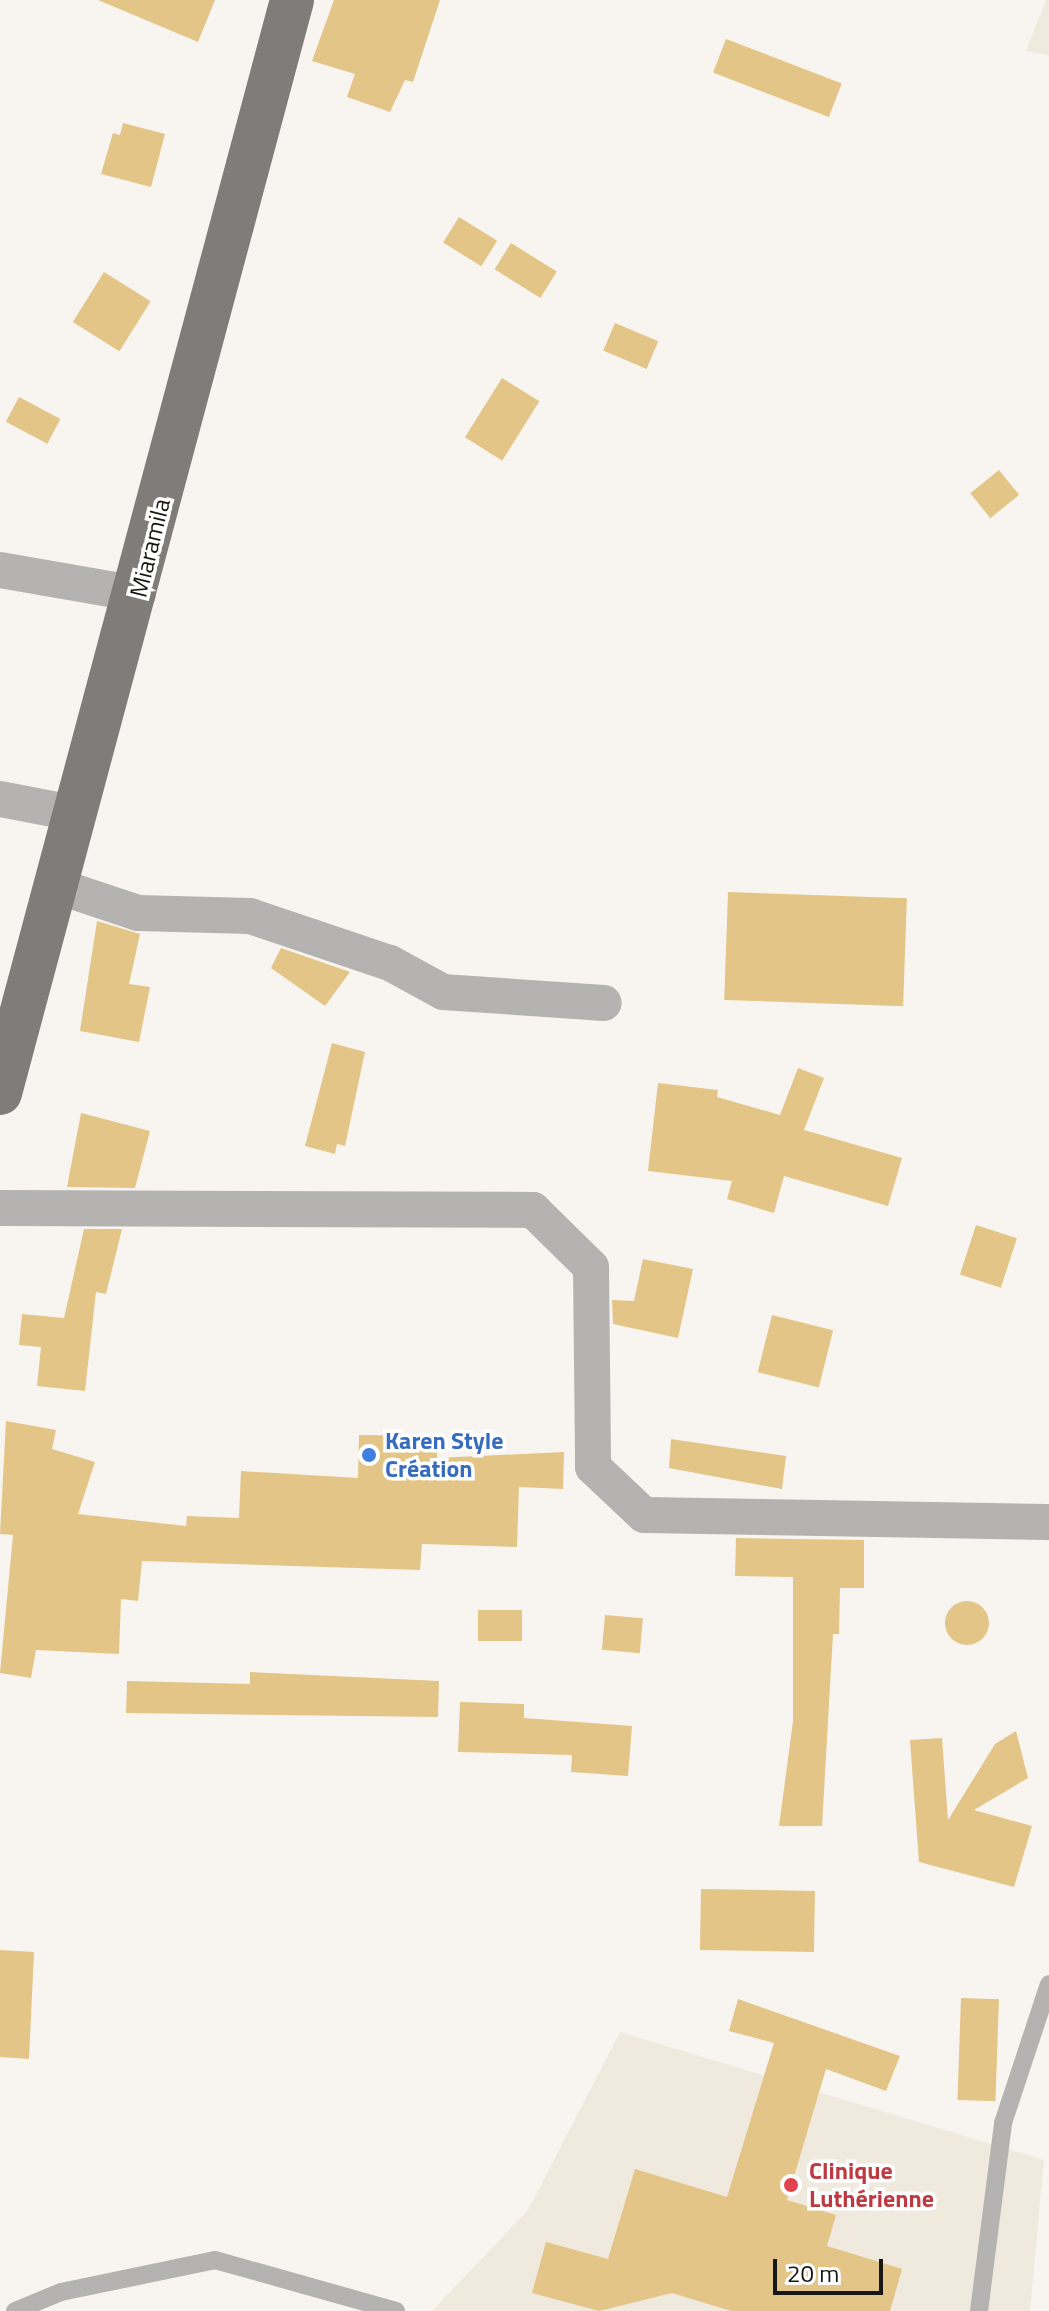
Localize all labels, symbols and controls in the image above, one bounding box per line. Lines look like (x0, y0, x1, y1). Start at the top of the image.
street label: Miaramila (124, 496, 176, 600)
place label: Karen Style Création (385, 1427, 503, 1483)
marker: Karen Style Création (360, 1446, 378, 1464)
place label: Clinique Luthérienne (809, 2157, 934, 2213)
marker: Clinique Luthérienne (780, 2174, 802, 2196)
scale bar (777, 2243, 887, 2293)
text: 20 m (787, 2255, 839, 2291)

